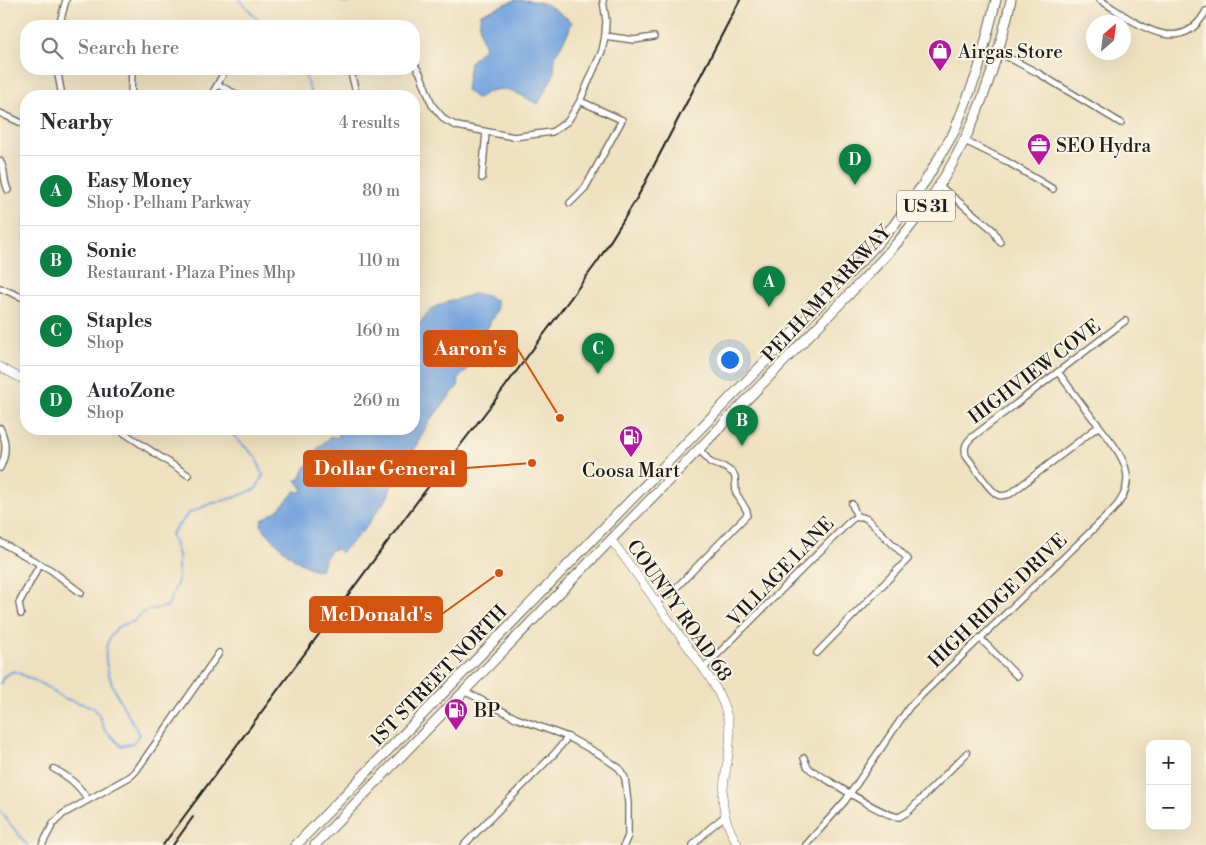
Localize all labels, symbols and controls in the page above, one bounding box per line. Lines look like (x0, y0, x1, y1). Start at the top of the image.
north arrow (1086, 15, 1131, 60)
search box (20, 20, 420, 75)
icon: search (38, 34, 66, 62)
text: Search here (78, 36, 179, 60)
shop icon: Airgas Store (927, 38, 953, 72)
place label: Airgas Store (957, 40, 1063, 64)
text: Nearby (40, 110, 113, 136)
text: 4 results (339, 113, 400, 133)
office icon: SEO Hydra (1026, 132, 1052, 166)
place label: SEO Hydra (1056, 134, 1152, 158)
pin: D (839, 144, 871, 185)
text: Easy Money (87, 169, 192, 193)
text: A (50, 181, 62, 201)
text: 80 m (362, 181, 400, 201)
road number: US 31 (897, 190, 955, 222)
text: Shop · Pelham Parkway (87, 193, 251, 213)
street label: PELHAM PARKWAY (757, 220, 895, 366)
text: Sonic (87, 239, 137, 263)
text: B (50, 251, 62, 271)
text: 110 m (358, 251, 400, 271)
text: Restaurant · Plaza Pines Mhp (87, 263, 296, 283)
pin: A (753, 266, 785, 307)
text: Staples (87, 309, 152, 333)
street label: HIGHVIEW COVE (964, 314, 1105, 429)
text: C (50, 321, 62, 341)
text: 160 m (356, 321, 400, 341)
callout: Aaron's (424, 331, 517, 366)
text: Shop (87, 333, 124, 353)
pin: C (582, 333, 614, 374)
text: Aaron's (433, 337, 507, 362)
your location (717, 347, 743, 373)
text: AutoZone (87, 379, 175, 403)
text: D (50, 391, 62, 411)
text: 260 m (353, 391, 400, 411)
text: Shop (87, 403, 124, 423)
pin: B (726, 405, 758, 446)
fuel station icon: Coosa Mart (618, 424, 644, 458)
callout: Dollar General (304, 451, 466, 486)
text: Dollar General (314, 457, 456, 482)
place label: Coosa Mart (582, 459, 680, 483)
street label: VILLAGE LANE (722, 512, 839, 632)
street label: HIGH RIDGE DRIVE (923, 528, 1072, 673)
street label: COUNTY ROAD 68 (621, 535, 737, 686)
callout: McDonald's (310, 597, 442, 632)
street label: 1ST STREET NORTH (365, 600, 512, 751)
text: McDonald's (320, 603, 432, 628)
fuel station icon: BP (443, 697, 469, 731)
place label: BP (473, 699, 500, 723)
map controls (1146, 740, 1191, 830)
button: + (1146, 740, 1191, 785)
button: − (1146, 785, 1191, 830)

